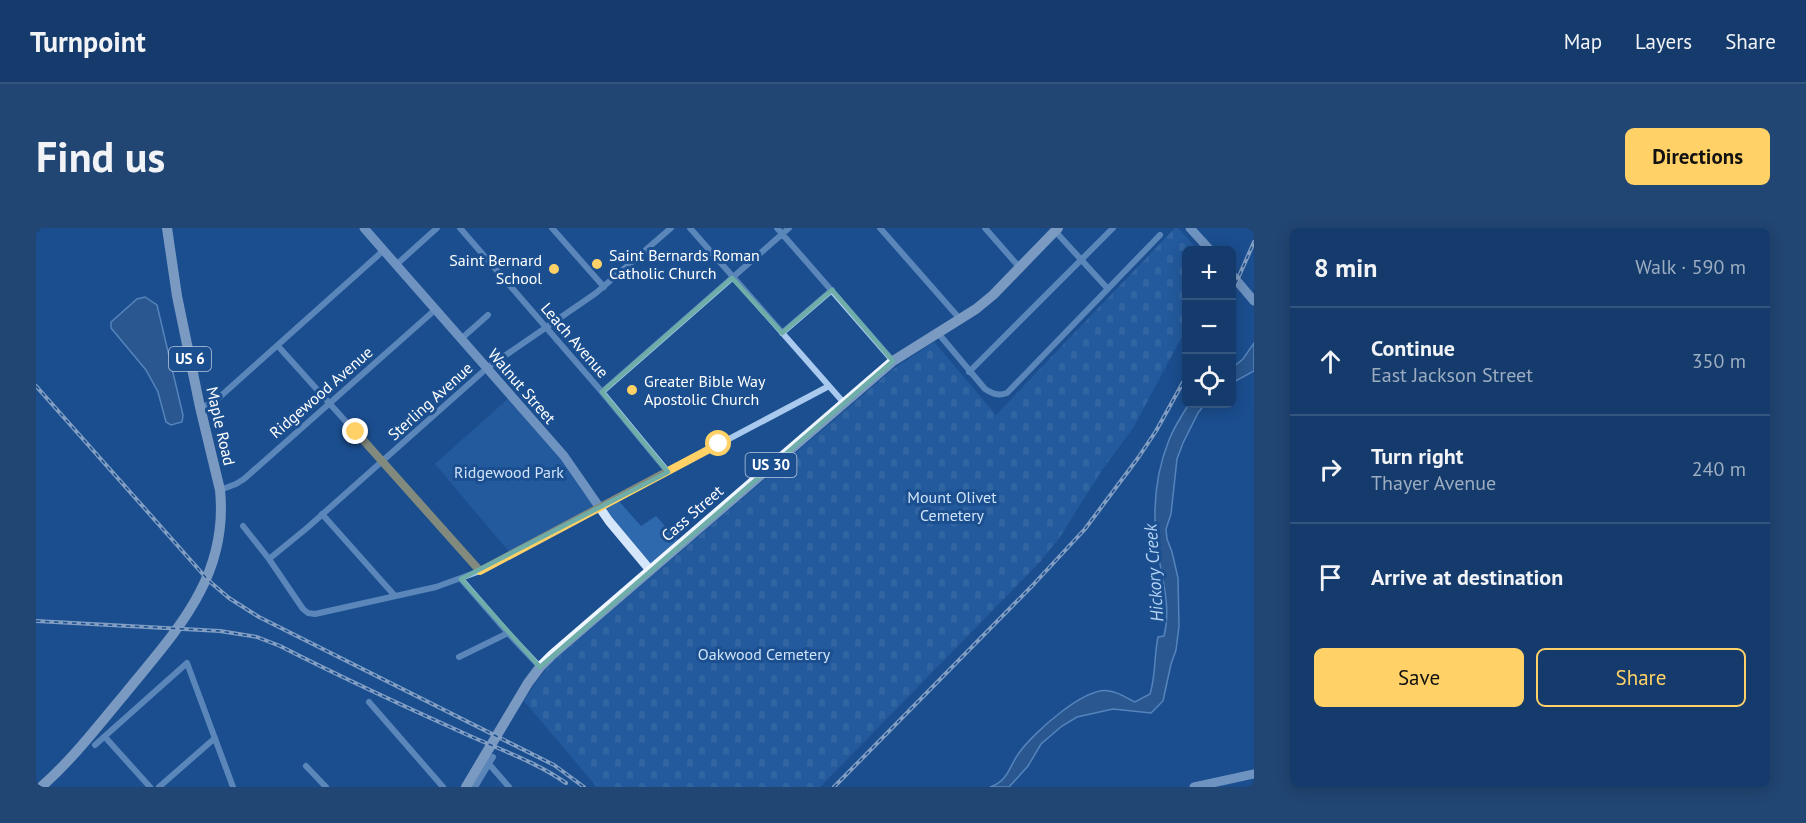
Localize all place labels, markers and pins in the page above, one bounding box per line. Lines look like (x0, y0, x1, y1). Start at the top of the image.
place label: Saint Bernards Roman Catholic Church (609, 245, 760, 283)
place label: Saint Bernard School (449, 250, 542, 288)
marker: Saint Bernards Roman Catholic Church (590, 257, 604, 271)
marker: Saint Bernard School (547, 262, 561, 276)
place label: Greater Bible Way Apostolic Church (644, 371, 766, 409)
marker: Greater Bible Way Apostolic Church (625, 383, 639, 397)

